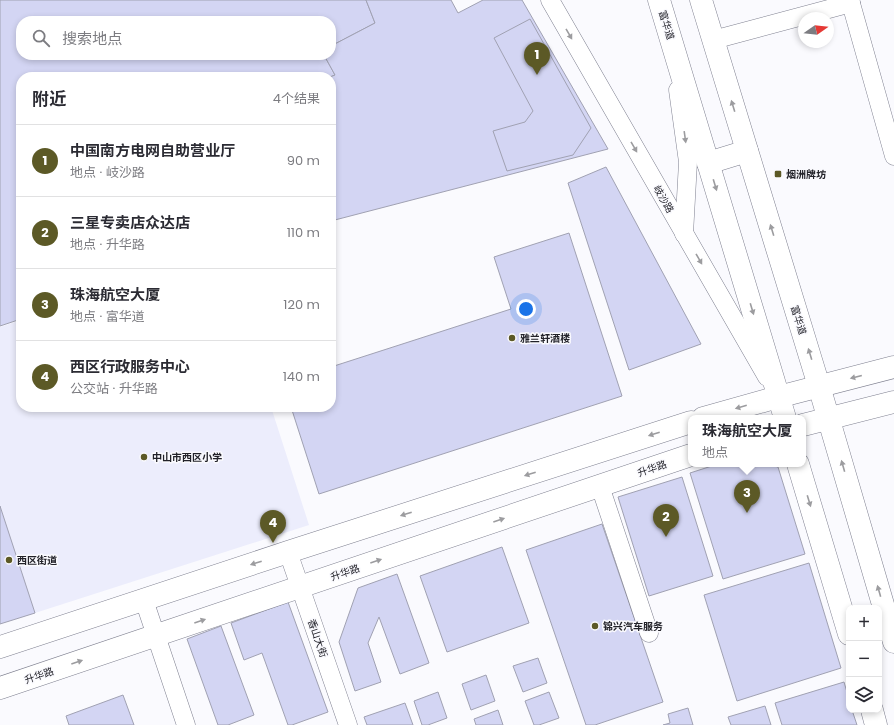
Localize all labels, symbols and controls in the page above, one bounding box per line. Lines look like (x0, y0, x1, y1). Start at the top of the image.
street label: 富华道 (655, 9, 678, 42)
north arrow (798, 12, 834, 48)
search box (16, 16, 336, 60)
icon: search (30, 27, 52, 49)
text: 搜索地点 (62, 28, 122, 49)
one-way arrow (566, 28, 573, 40)
pin: 1 (524, 42, 550, 75)
text: 附近 (32, 87, 66, 111)
text: 4个结果 (273, 89, 320, 108)
one-way arrow (730, 99, 736, 111)
one-way arrow (682, 131, 688, 144)
text: 中国南方电网自助营业厅 (70, 140, 235, 161)
one-way arrow (631, 141, 637, 153)
text: 1 (43, 151, 47, 170)
text: 90 m (287, 151, 320, 170)
text: 地点 · 岐沙路 (70, 163, 145, 182)
place label: 烟洲牌坊 (786, 167, 826, 182)
marker: 烟洲牌坊 (773, 169, 783, 179)
one-way arrow (712, 179, 718, 191)
street label: 岐沙路 (650, 183, 678, 216)
text: 三星专卖店众达店 (70, 212, 190, 233)
text: 2 (41, 223, 49, 242)
text: 110 m (287, 223, 320, 242)
one-way arrow (769, 224, 775, 236)
text: 地点 · 升华路 (70, 235, 145, 254)
one-way arrow (695, 253, 702, 265)
text: 珠海航空大厦 (70, 284, 160, 305)
text: 3 (41, 295, 49, 314)
text: 120 m (283, 295, 320, 314)
your location (516, 299, 536, 319)
one-way arrow (749, 304, 755, 316)
street label: 富华道 (787, 304, 810, 337)
text: 地点 · 富华道 (70, 307, 145, 326)
place label: 雅兰轩酒楼 (520, 331, 570, 346)
marker: 雅兰轩酒楼 (507, 333, 517, 343)
one-way arrow (807, 348, 813, 360)
text: 西区行政服务中心 (70, 356, 190, 377)
text: 4 (41, 367, 49, 386)
text: 140 m (283, 367, 320, 386)
one-way arrow (850, 374, 862, 380)
text: 公交站 · 升华路 (70, 379, 158, 398)
one-way arrow (734, 405, 747, 411)
popup (688, 415, 806, 467)
text: 珠海航空大厦 (702, 420, 792, 441)
one-way arrow (648, 431, 660, 437)
text: 地点 (702, 443, 728, 462)
place label: 中山市西区小学 (152, 450, 222, 465)
marker: 中山市西区小学 (139, 452, 149, 462)
street label: 升华路 (636, 456, 669, 480)
one-way arrow (840, 460, 846, 472)
one-way arrow (524, 471, 536, 477)
pin: 3 (734, 480, 760, 513)
one-way arrow (806, 496, 812, 508)
pin: 2 (653, 504, 679, 537)
pin: 4 (260, 510, 286, 543)
one-way arrow (400, 511, 412, 517)
one-way arrow (494, 516, 506, 522)
place label: 西区街道 (17, 553, 57, 568)
marker: 西区街道 (4, 555, 14, 565)
one-way arrow (370, 558, 382, 564)
one-way arrow (250, 560, 262, 566)
street label: 升华路 (329, 560, 362, 584)
one-way arrow (876, 585, 882, 597)
map controls (846, 605, 882, 713)
button: + (846, 605, 882, 641)
street label: 香山大街 (304, 617, 331, 660)
one-way arrow (194, 618, 206, 624)
place label: 锦兴汽车服务 (603, 619, 663, 634)
marker: 锦兴汽车服务 (590, 621, 600, 631)
button: − (846, 641, 882, 677)
one-way arrow (71, 659, 83, 665)
street label: 升华路 (23, 663, 56, 687)
button: layers (846, 677, 882, 713)

